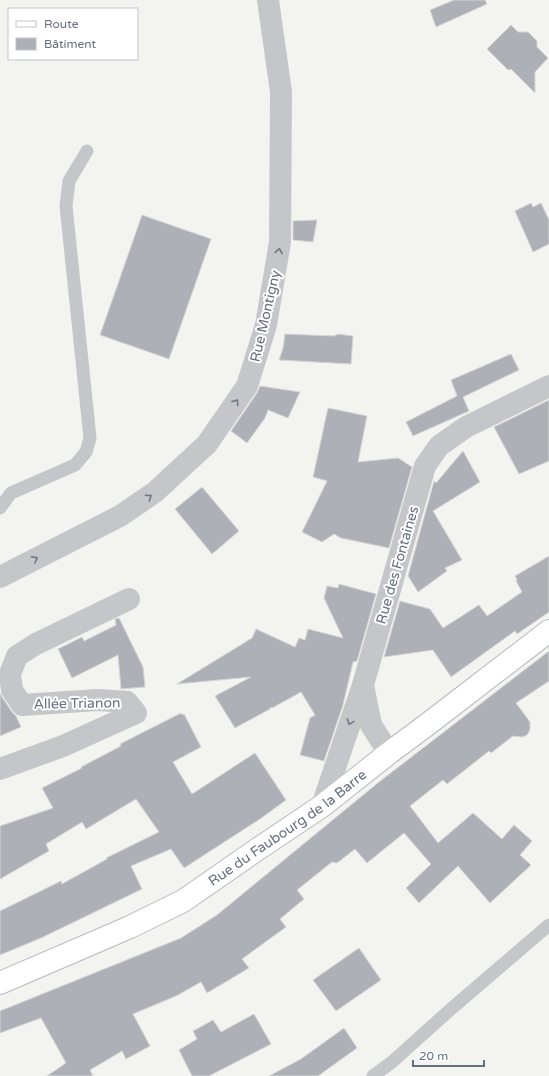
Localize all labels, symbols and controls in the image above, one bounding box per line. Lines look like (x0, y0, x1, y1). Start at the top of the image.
legend (8, 8, 138, 60)
text: Route (44, 17, 79, 31)
text: Bâtiment (44, 37, 96, 51)
one-way arrow (274, 248, 283, 255)
street label: Rue Montigny (247, 268, 284, 364)
one-way arrow (231, 399, 239, 406)
one-way arrow (144, 495, 151, 502)
street label: Rue des Fontaines (373, 504, 423, 626)
one-way arrow (31, 556, 38, 564)
street label: Allée Trianon (33, 694, 121, 713)
one-way arrow (346, 719, 355, 726)
street label: Rue du Faubourg de la Barre (205, 766, 370, 890)
scale bar (413, 1042, 484, 1068)
text: 20 m (419, 1049, 448, 1063)

